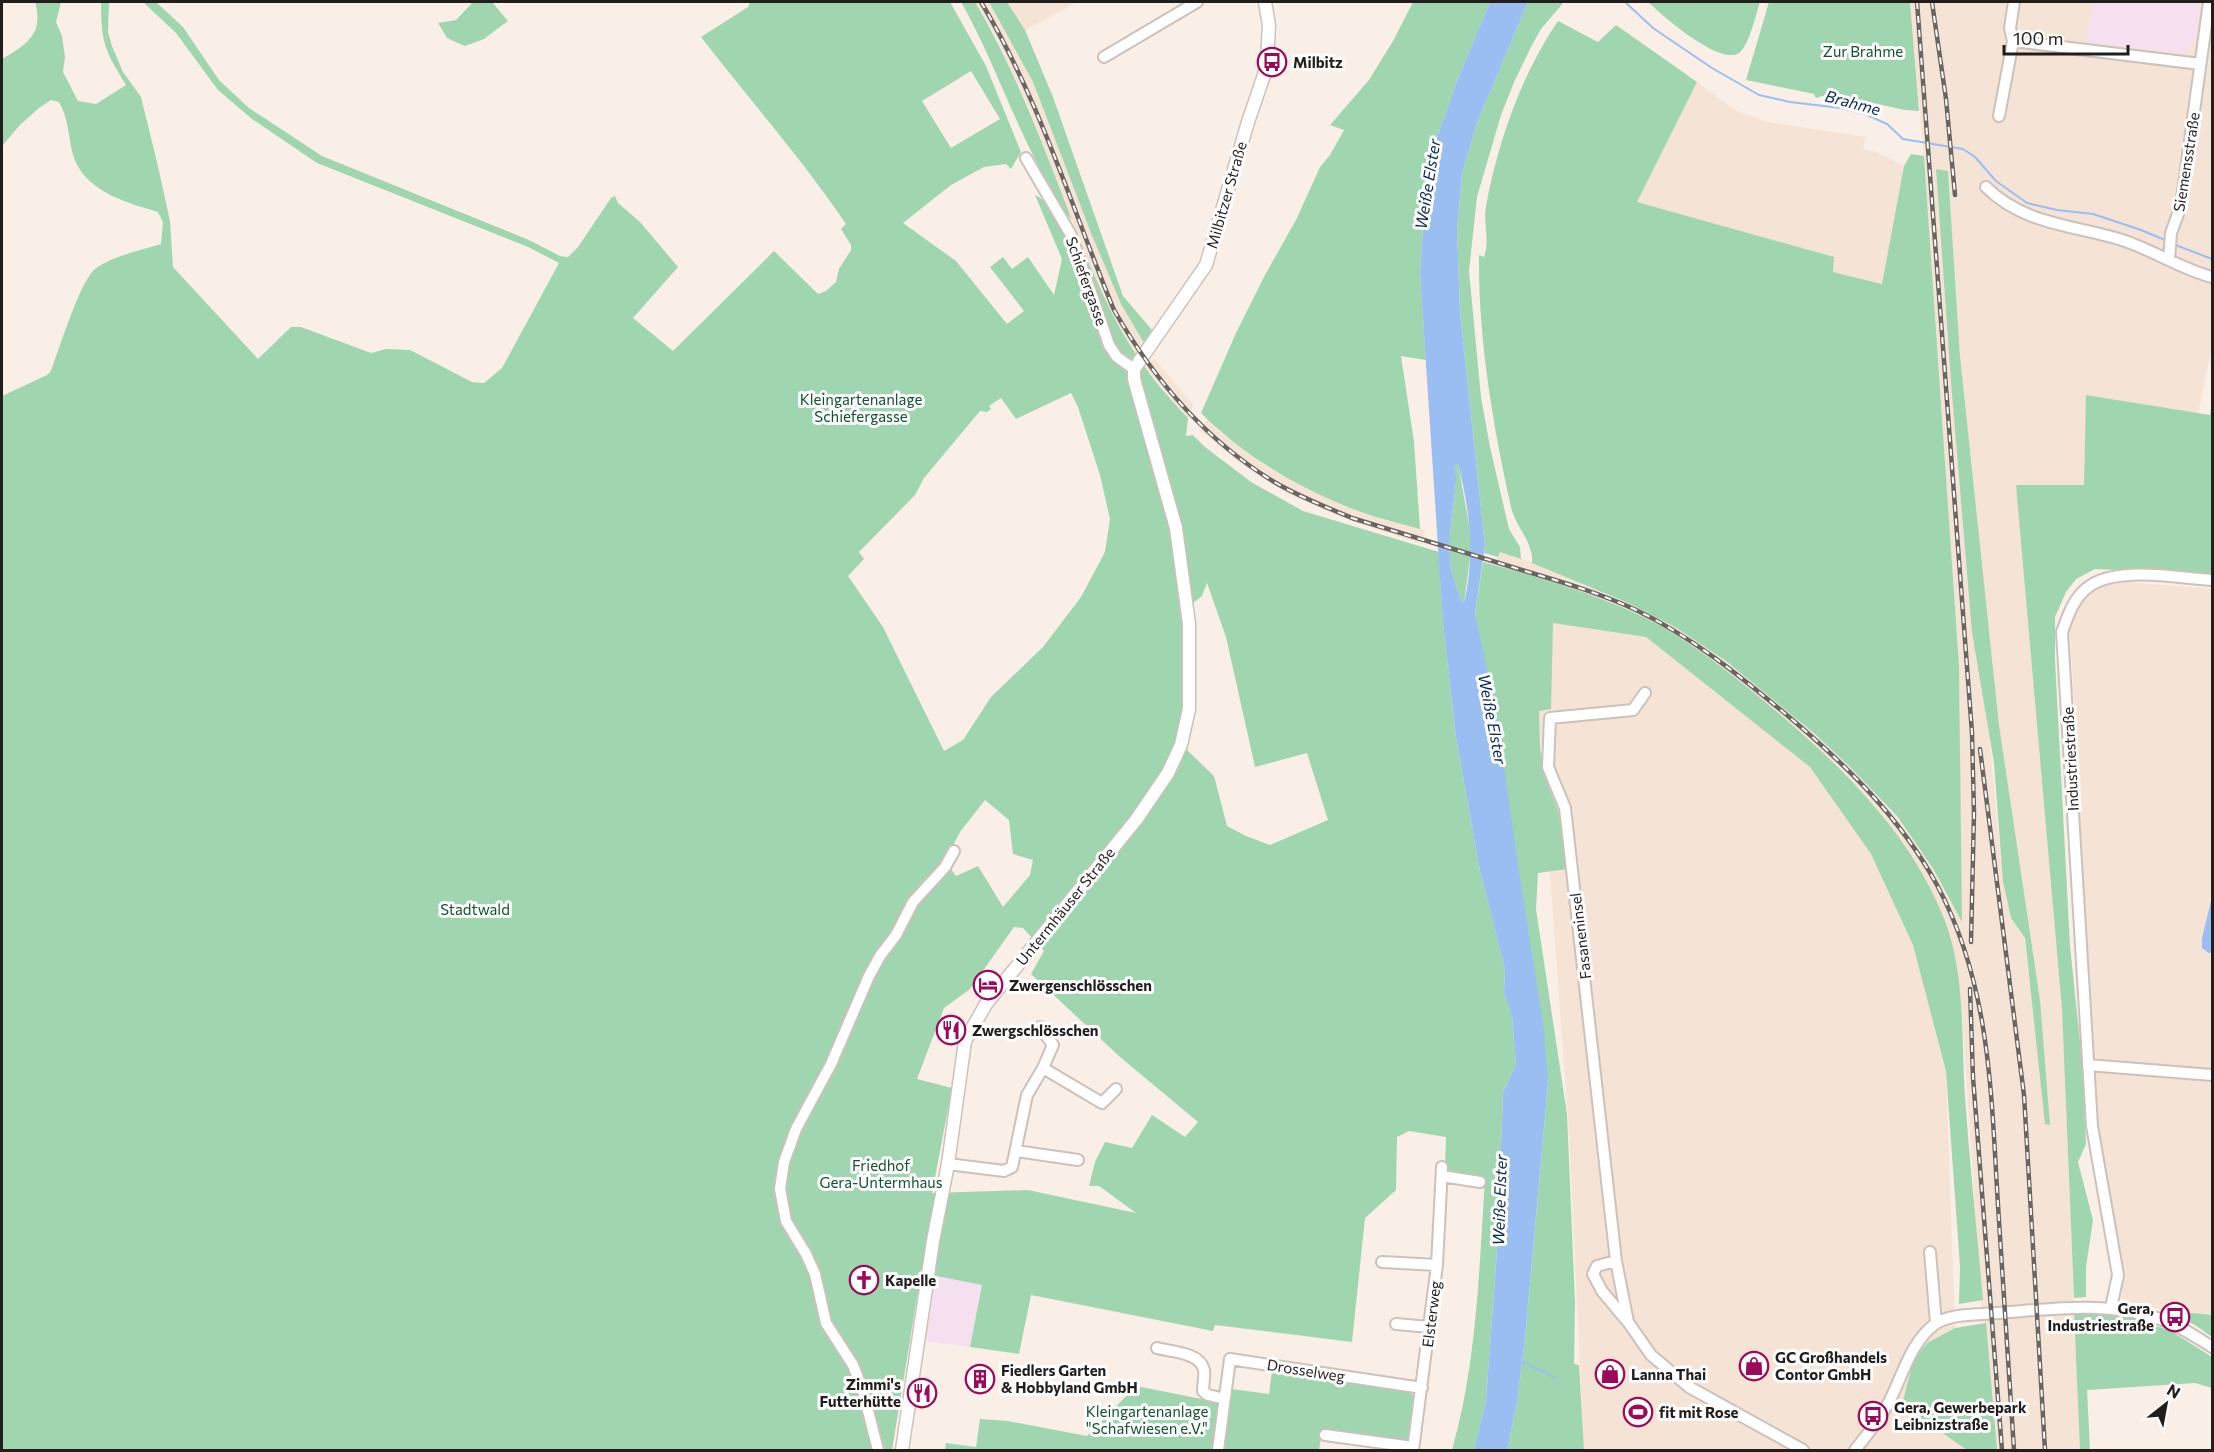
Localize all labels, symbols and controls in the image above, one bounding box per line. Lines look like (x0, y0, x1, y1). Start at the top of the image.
scale bar (2004, 18, 2128, 56)
text: 100 m (2013, 27, 2063, 49)
park label: Zur Brahme (1823, 42, 1903, 60)
bus stop icon: Milbitz (1256, 46, 1288, 78)
place label: Milbitz (1293, 53, 1343, 71)
water label: Brahme (1823, 86, 1883, 119)
street label: Siemensstraße (2169, 111, 2203, 213)
water label: Weiße Elster (1410, 137, 1444, 231)
street label: Milbitzer Straße (1202, 139, 1250, 251)
street label: Schiefergasse (1063, 234, 1111, 328)
park label: Kleingartenanlage Schiefergasse (800, 390, 922, 425)
water label: Weiße Elster (1475, 672, 1511, 766)
street label: Industriestraße (2058, 706, 2082, 811)
street label: Untermhäuser Straße (1012, 843, 1118, 969)
street label: Fasaneninsel (1566, 892, 1594, 980)
park label: Stadtwald (440, 900, 510, 918)
hotel icon: Zwergenschlösschen (972, 969, 1004, 1001)
place label: Zwergenschlösschen (1009, 976, 1152, 994)
restaurant icon: Zwergschlösschen (935, 1014, 967, 1046)
place label: Zwergschlösschen (972, 1021, 1098, 1039)
water label: Weiße Elster (1488, 1153, 1510, 1246)
park label: Friedhof Gera-Untermhaus (819, 1156, 943, 1191)
church icon: Kapelle (848, 1264, 880, 1296)
place label: Kapelle (885, 1271, 936, 1289)
street label: Elsterweg (1418, 1280, 1444, 1348)
place label: Gera, Industriestraße (2048, 1299, 2154, 1334)
bus stop icon: Gera, Industriestraße (2159, 1301, 2191, 1333)
place label: GC Großhandels Contor GmbH (1775, 1348, 1887, 1383)
shop icon: GC Großhandels Contor GmbH (1738, 1350, 1770, 1382)
street label: Drosselweg (1266, 1355, 1346, 1385)
shop icon: Lanna Thai (1594, 1358, 1626, 1390)
place label: Fiedlers Garten & Hobbyland GmbH (1001, 1361, 1138, 1396)
building icon: Fiedlers Garten & Hobbyland GmbH (964, 1363, 996, 1395)
place label: Lanna Thai (1631, 1365, 1706, 1383)
north arrow (2136, 1374, 2196, 1434)
place label: Zimmi's Futterhütte (819, 1375, 901, 1410)
restaurant icon: Zimmi's Futterhütte (906, 1377, 938, 1409)
text: N (2164, 1379, 2184, 1402)
sports icon: fit mit Rose (1622, 1396, 1654, 1428)
place label: Gera, Gewerbepark Leibnizstraße (1894, 1398, 2027, 1433)
bus stop icon: Gera, Gewerbepark Leibnizstraße (1857, 1400, 1889, 1432)
park label: Kleingartenanlage "Schafwiesen e.V." (1086, 1402, 1208, 1437)
place label: fit mit Rose (1659, 1403, 1739, 1421)

